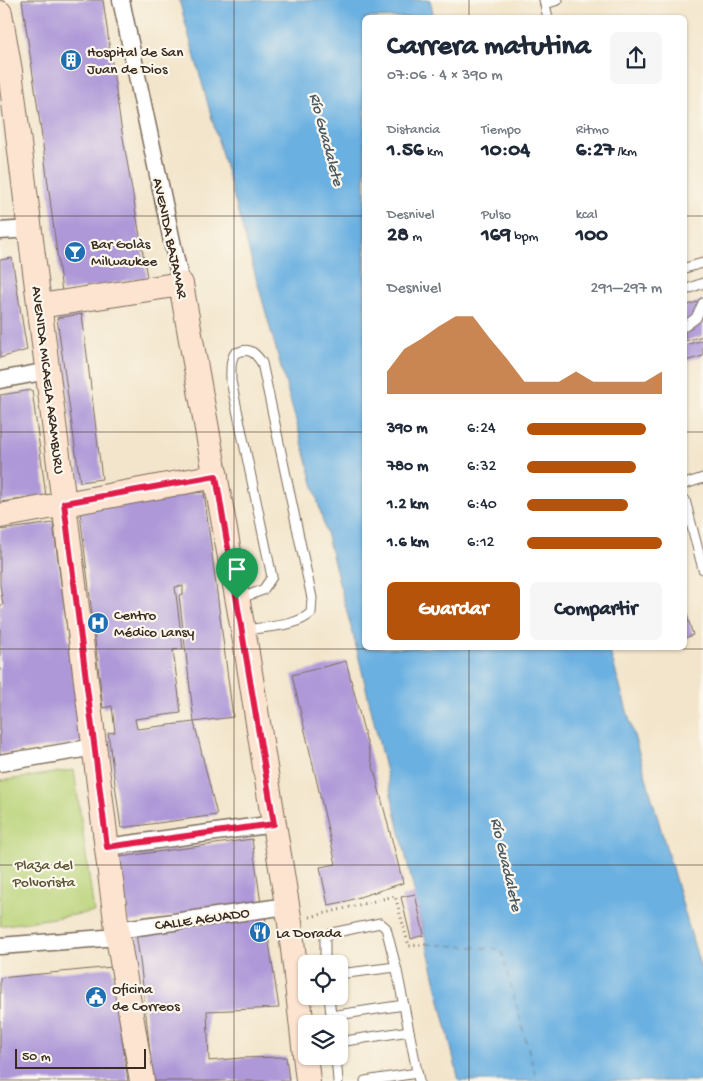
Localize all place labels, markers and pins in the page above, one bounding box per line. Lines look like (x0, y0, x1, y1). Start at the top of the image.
place label: Hospital de San Juan de Dios (87, 44, 183, 79)
building icon: Hospital de San Juan de Dios (59, 48, 83, 72)
place label: Bar Golàs Milwaukee (90, 236, 157, 271)
bar icon: Bar Golàs Milwaukee (63, 240, 87, 264)
pin (216, 548, 258, 599)
place label: Centro Médico Lansy (114, 607, 195, 642)
hospital icon: Centro Médico Lansy (86, 611, 110, 635)
restaurant icon: La Dorada (248, 920, 272, 944)
place label: La Dorada (276, 925, 342, 943)
place label: Oficina de Correos (112, 981, 180, 1016)
public building icon: Oficina de Correos (84, 985, 108, 1009)

